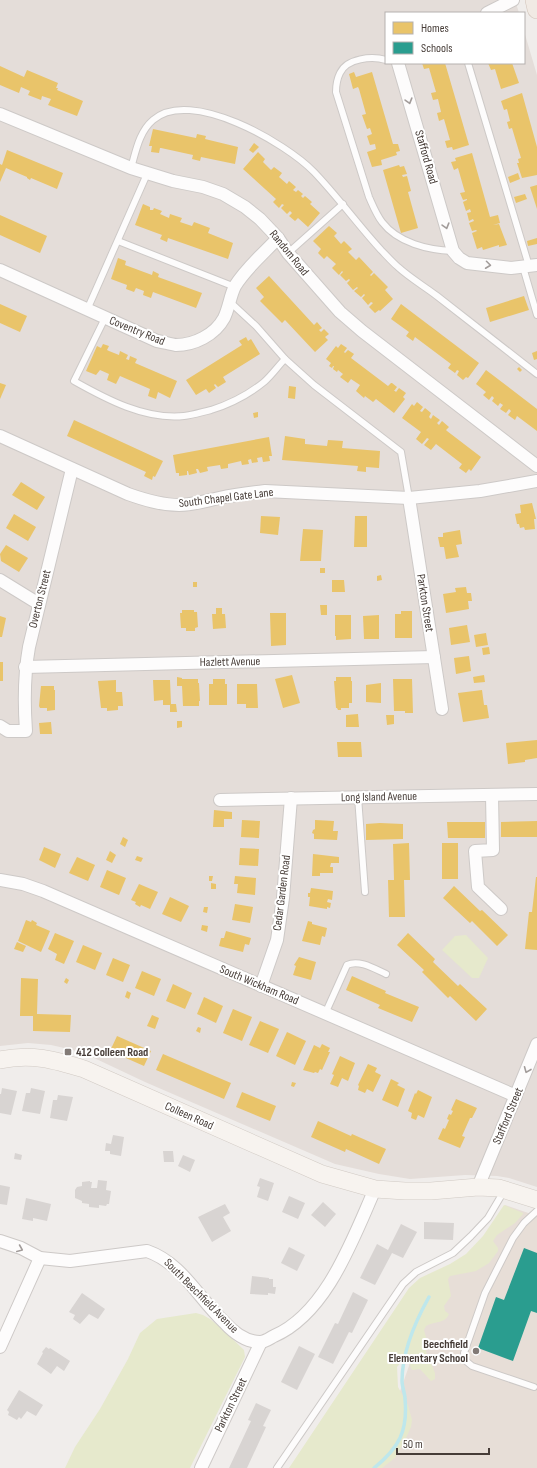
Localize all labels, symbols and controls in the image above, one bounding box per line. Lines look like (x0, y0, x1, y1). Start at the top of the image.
legend (385, 12, 525, 64)
text: Homes (421, 21, 449, 36)
text: Schools (421, 41, 453, 56)
one-way arrow (404, 97, 413, 104)
street label: Stafford Road (411, 128, 441, 186)
one-way arrow (441, 222, 450, 229)
street label: Random Road (266, 227, 312, 279)
one-way arrow (485, 260, 491, 269)
street label: Coventry Road (107, 313, 167, 349)
street label: South Chapel Gate Lane (178, 485, 274, 511)
street label: Overton Street (25, 568, 55, 630)
street label: Parkton Street (413, 573, 437, 633)
street label: Hazlett Avenue (200, 654, 261, 670)
street label: Long Island Avenue (341, 789, 417, 805)
street label: Cedar Garden Road (270, 854, 294, 932)
street label: South Wickham Road (217, 962, 301, 1008)
place label: 412 Colleen Road (76, 1045, 148, 1060)
marker: 412 Colleen Road (63, 1047, 73, 1057)
one-way arrow (523, 1067, 531, 1074)
street label: Stafford Street (489, 1085, 527, 1147)
street label: Colleen Road (162, 1099, 216, 1133)
one-way arrow (17, 1244, 24, 1252)
street label: South Beechfield Avenue (161, 1256, 242, 1337)
place label: Beechfield Elementary School (388, 1337, 468, 1366)
marker: Beechfield Elementary School (471, 1346, 481, 1356)
street label: Parkton Street (211, 1375, 251, 1435)
scale bar (397, 1430, 489, 1456)
text: 50 m (403, 1437, 423, 1452)

